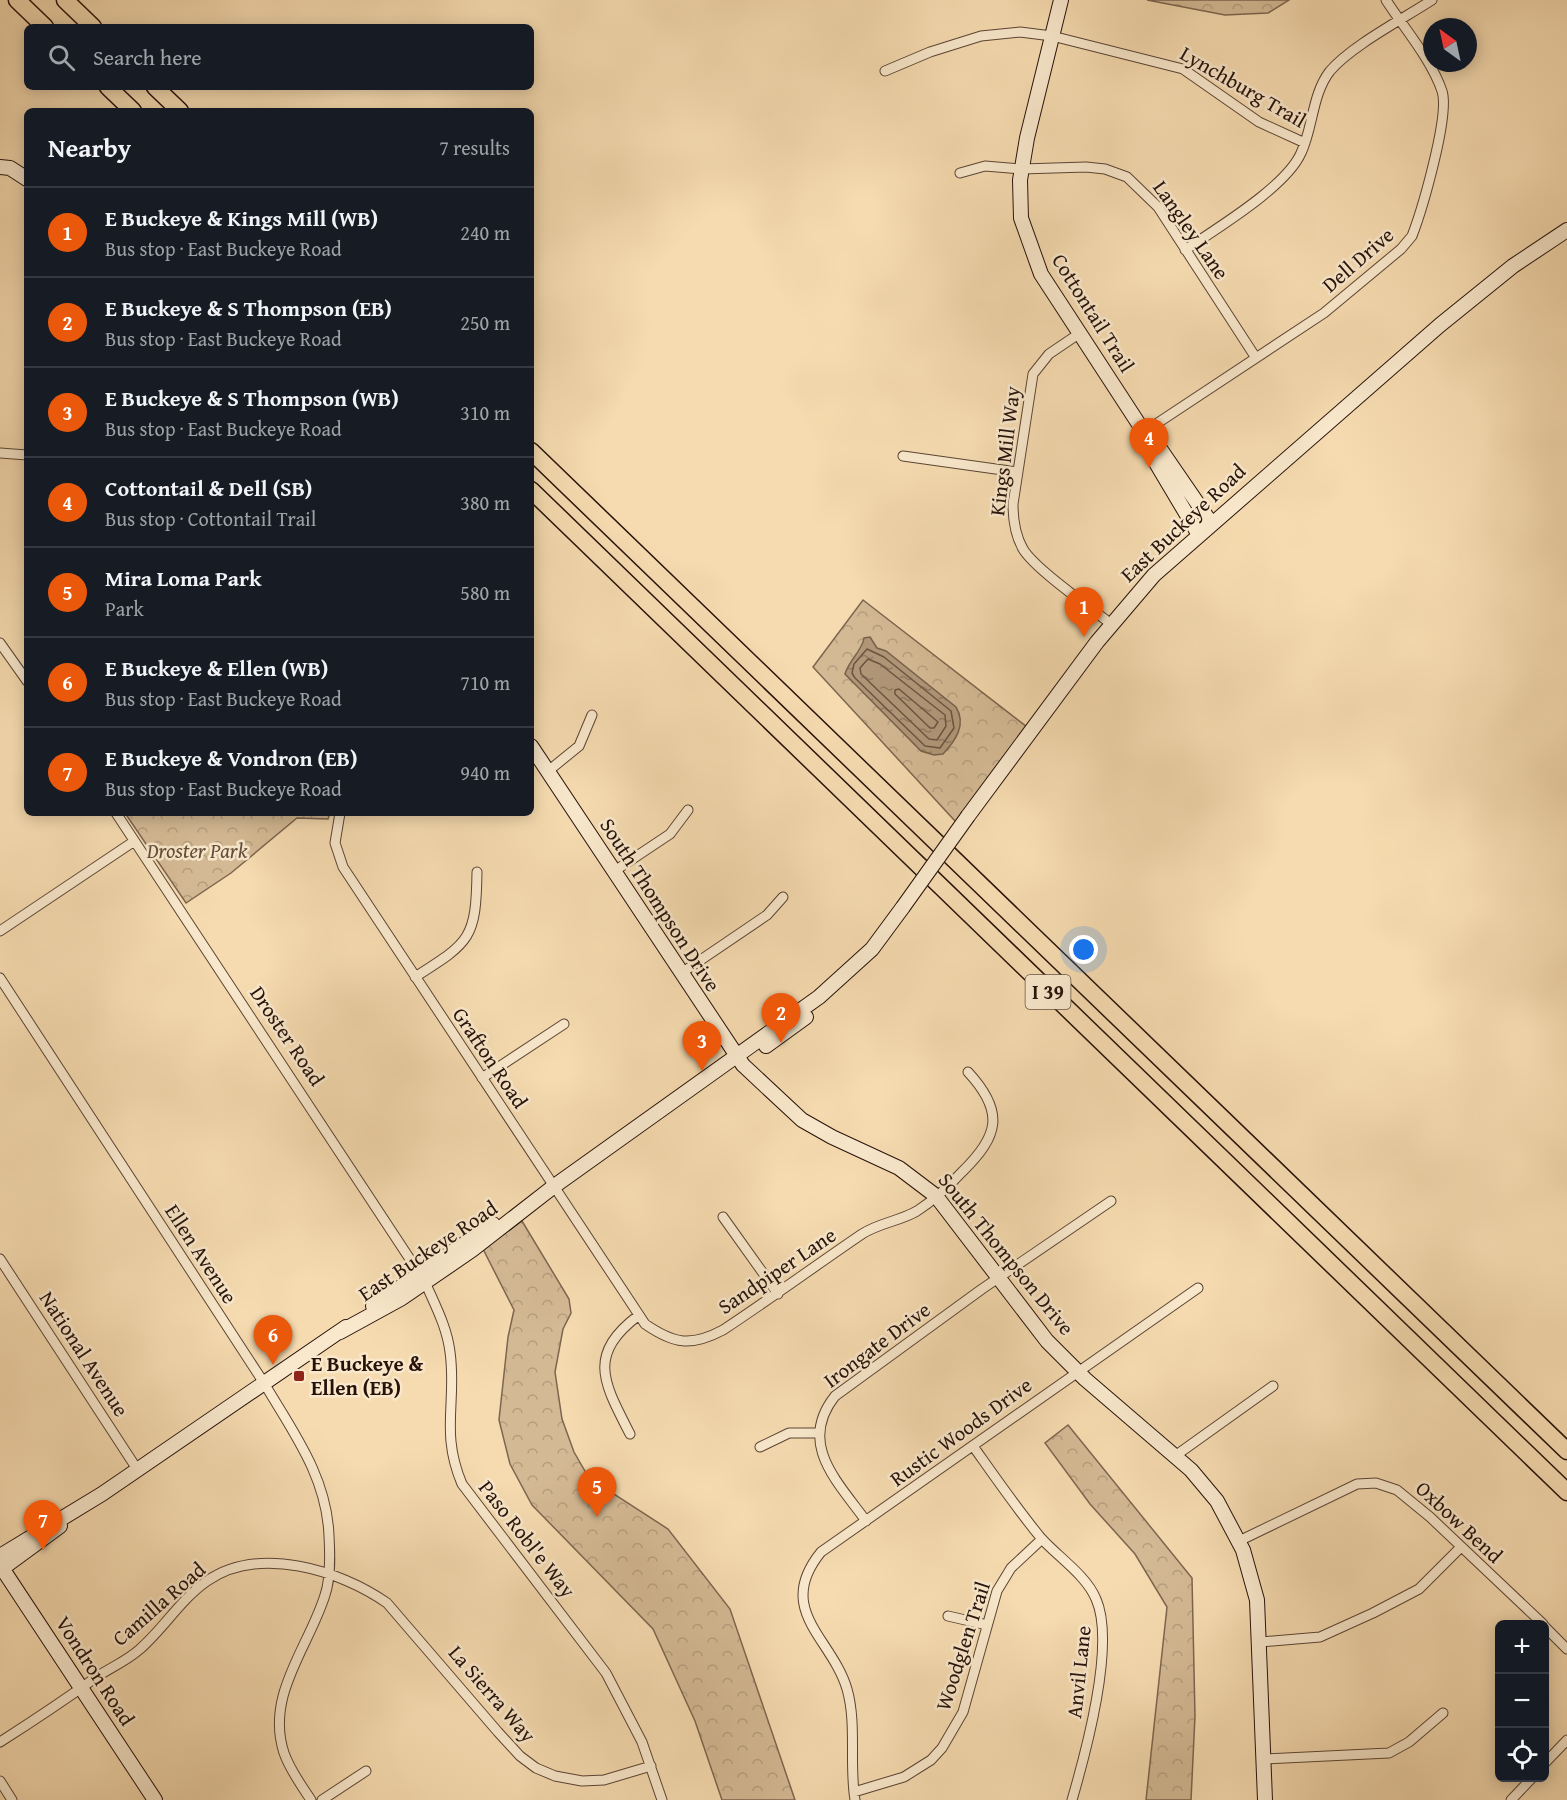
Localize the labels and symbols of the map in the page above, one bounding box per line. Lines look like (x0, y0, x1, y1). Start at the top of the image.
north arrow (1423, 18, 1477, 72)
street label: Lynchburg Trail (1174, 38, 1312, 135)
street label: Langley Lane (1146, 174, 1237, 286)
street label: Dell Drive (1315, 220, 1400, 300)
street label: Cottontail Trail (1044, 247, 1142, 378)
street label: Kings Mill Way (981, 384, 1028, 518)
pin: 4 (1130, 418, 1168, 468)
street label: East Buckeye Road (1113, 456, 1253, 589)
pin: 1 (1064, 588, 1104, 637)
street label: South Thompson Drive (593, 812, 728, 998)
park label: Droster Park (146, 835, 248, 866)
your location (1069, 935, 1098, 964)
road number: I 39 (1026, 975, 1070, 1009)
street label: Droster Road (243, 980, 333, 1093)
pin: 2 (762, 994, 800, 1043)
street label: Grafton Road (445, 1001, 536, 1115)
pin: 3 (682, 1022, 722, 1071)
street label: South Thompson Drive (931, 1166, 1082, 1342)
street label: East Buckeye Road (352, 1192, 504, 1309)
street label: Ellen Avenue (158, 1198, 245, 1310)
street label: Sandpiper Lane (711, 1219, 842, 1322)
street label: National Avenue (32, 1285, 137, 1423)
street label: Irongate Drive (817, 1294, 937, 1395)
pin: 6 (254, 1316, 292, 1365)
place label: E Buckeye & Ellen (EB) (311, 1348, 423, 1403)
marker: E Buckeye & Ellen (EB) (292, 1369, 306, 1383)
street label: Rustic Woods Drive (883, 1369, 1038, 1494)
pin: 5 (578, 1468, 616, 1517)
street label: Paso Robl'e Way (472, 1473, 584, 1605)
street label: Oxbow Bend (1409, 1473, 1510, 1571)
pin: 7 (24, 1500, 63, 1550)
street label: Camilla Road (105, 1554, 213, 1653)
street label: Woodglen Trail (927, 1577, 998, 1714)
street label: Vondron Road (48, 1610, 143, 1733)
street label: Anvil Lane (1058, 1624, 1099, 1720)
street label: La Sierra Way (441, 1638, 544, 1749)

